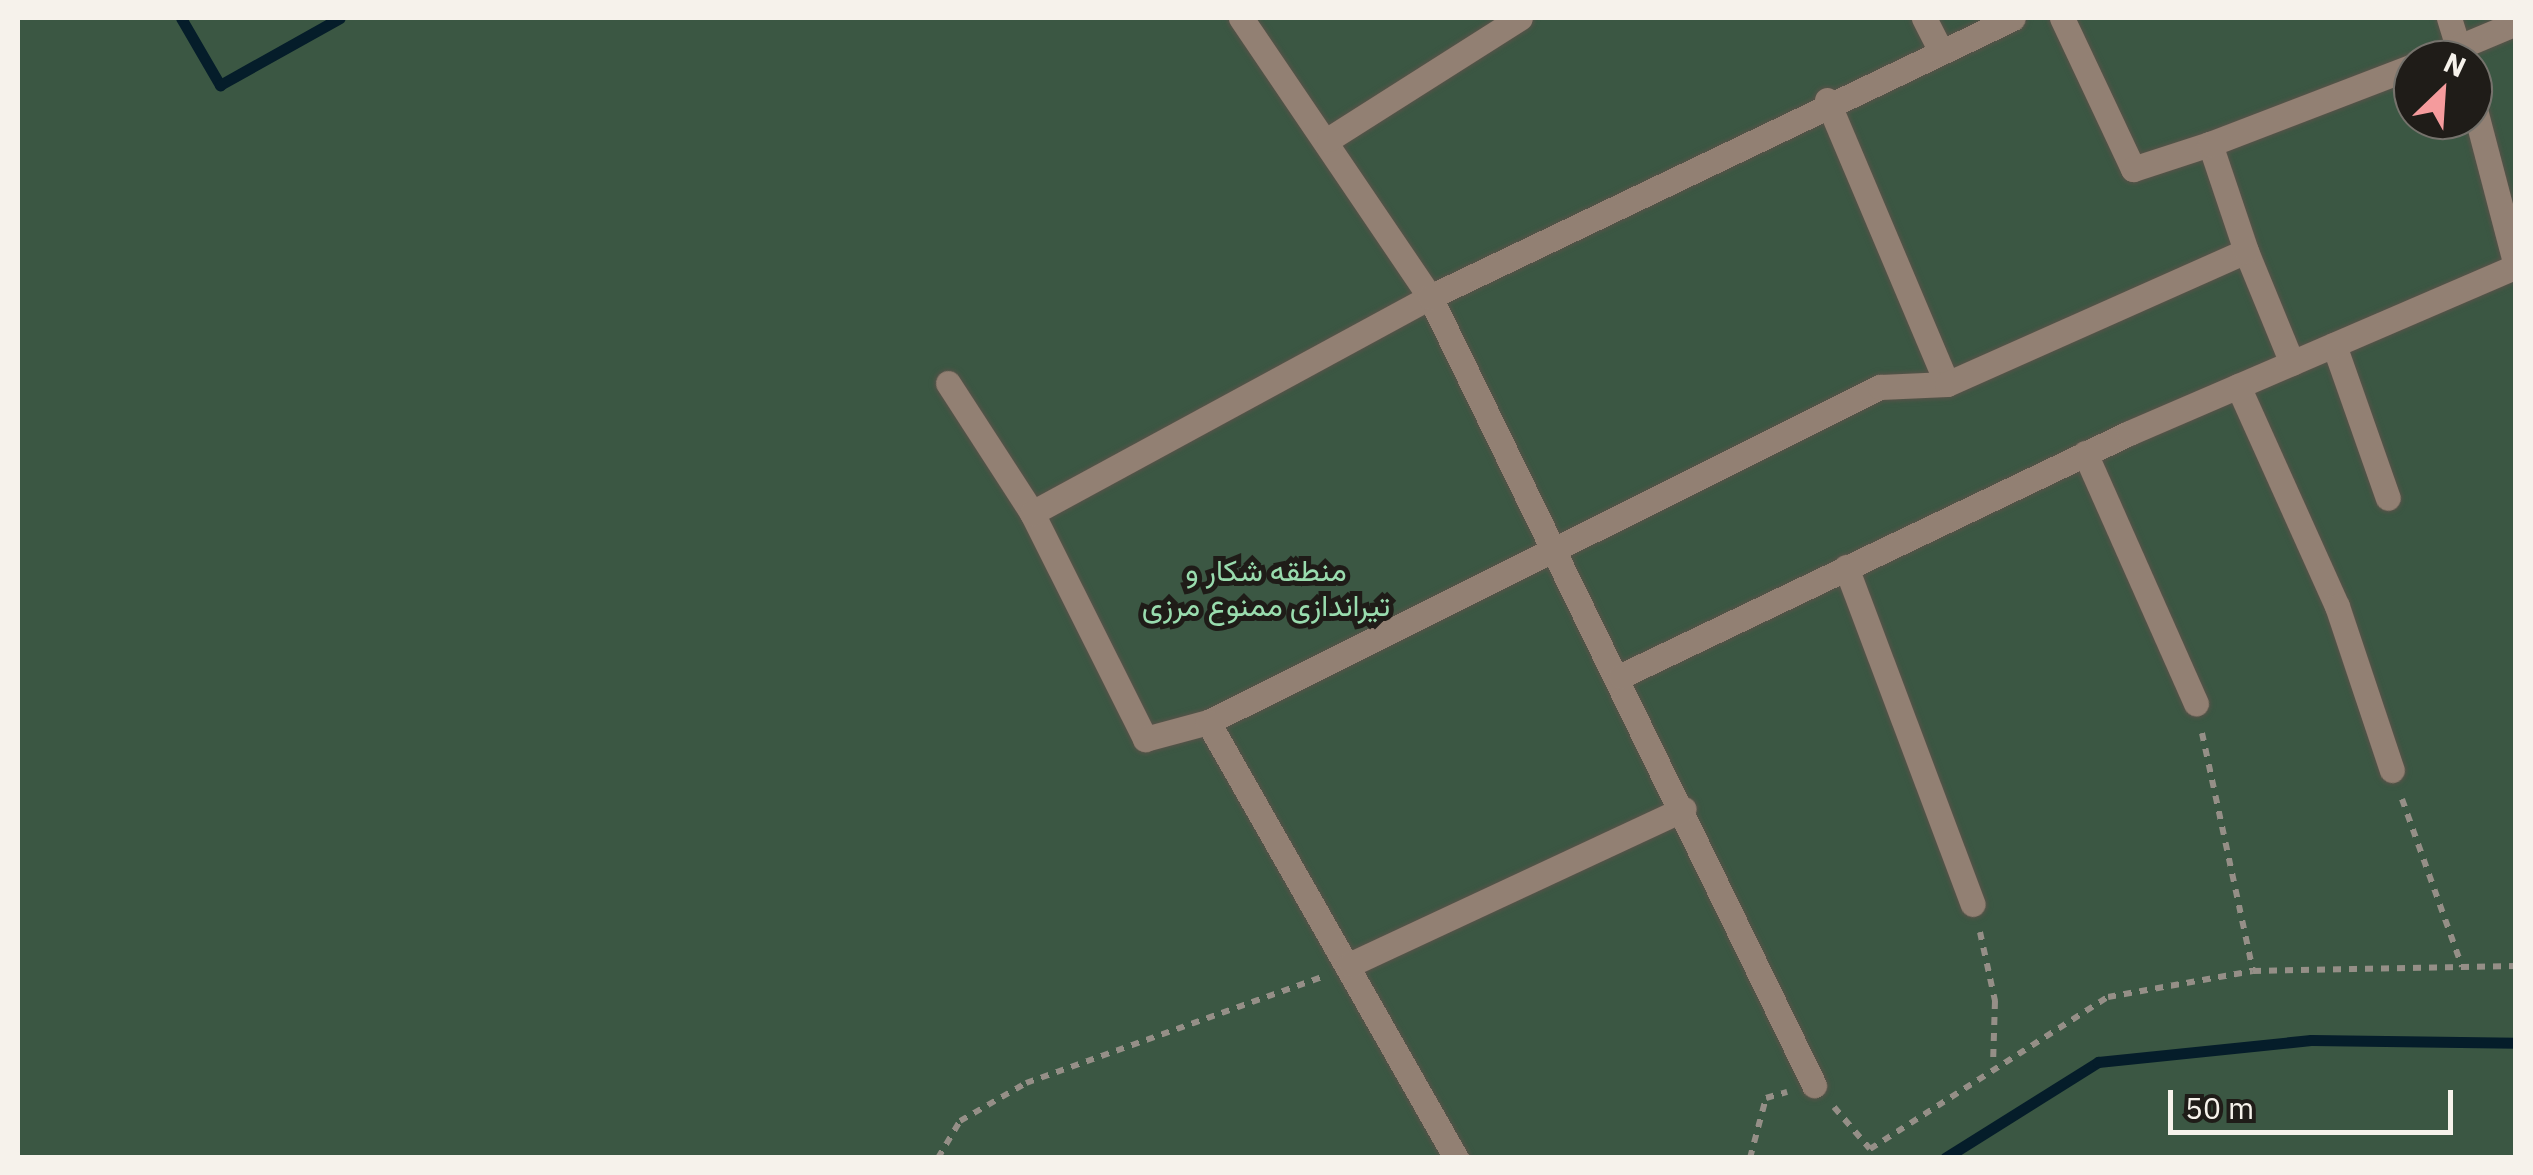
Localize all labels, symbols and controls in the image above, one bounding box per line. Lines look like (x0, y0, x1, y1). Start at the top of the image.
north arrow (2393, 40, 2493, 140)
text: N (2438, 43, 2472, 85)
park label: منطقه شکار و تیراندازی ممنوع مرزی (1142, 552, 1390, 622)
scale bar (2173, 1070, 2458, 1132)
text: 50 m (2185, 1088, 2254, 1127)

